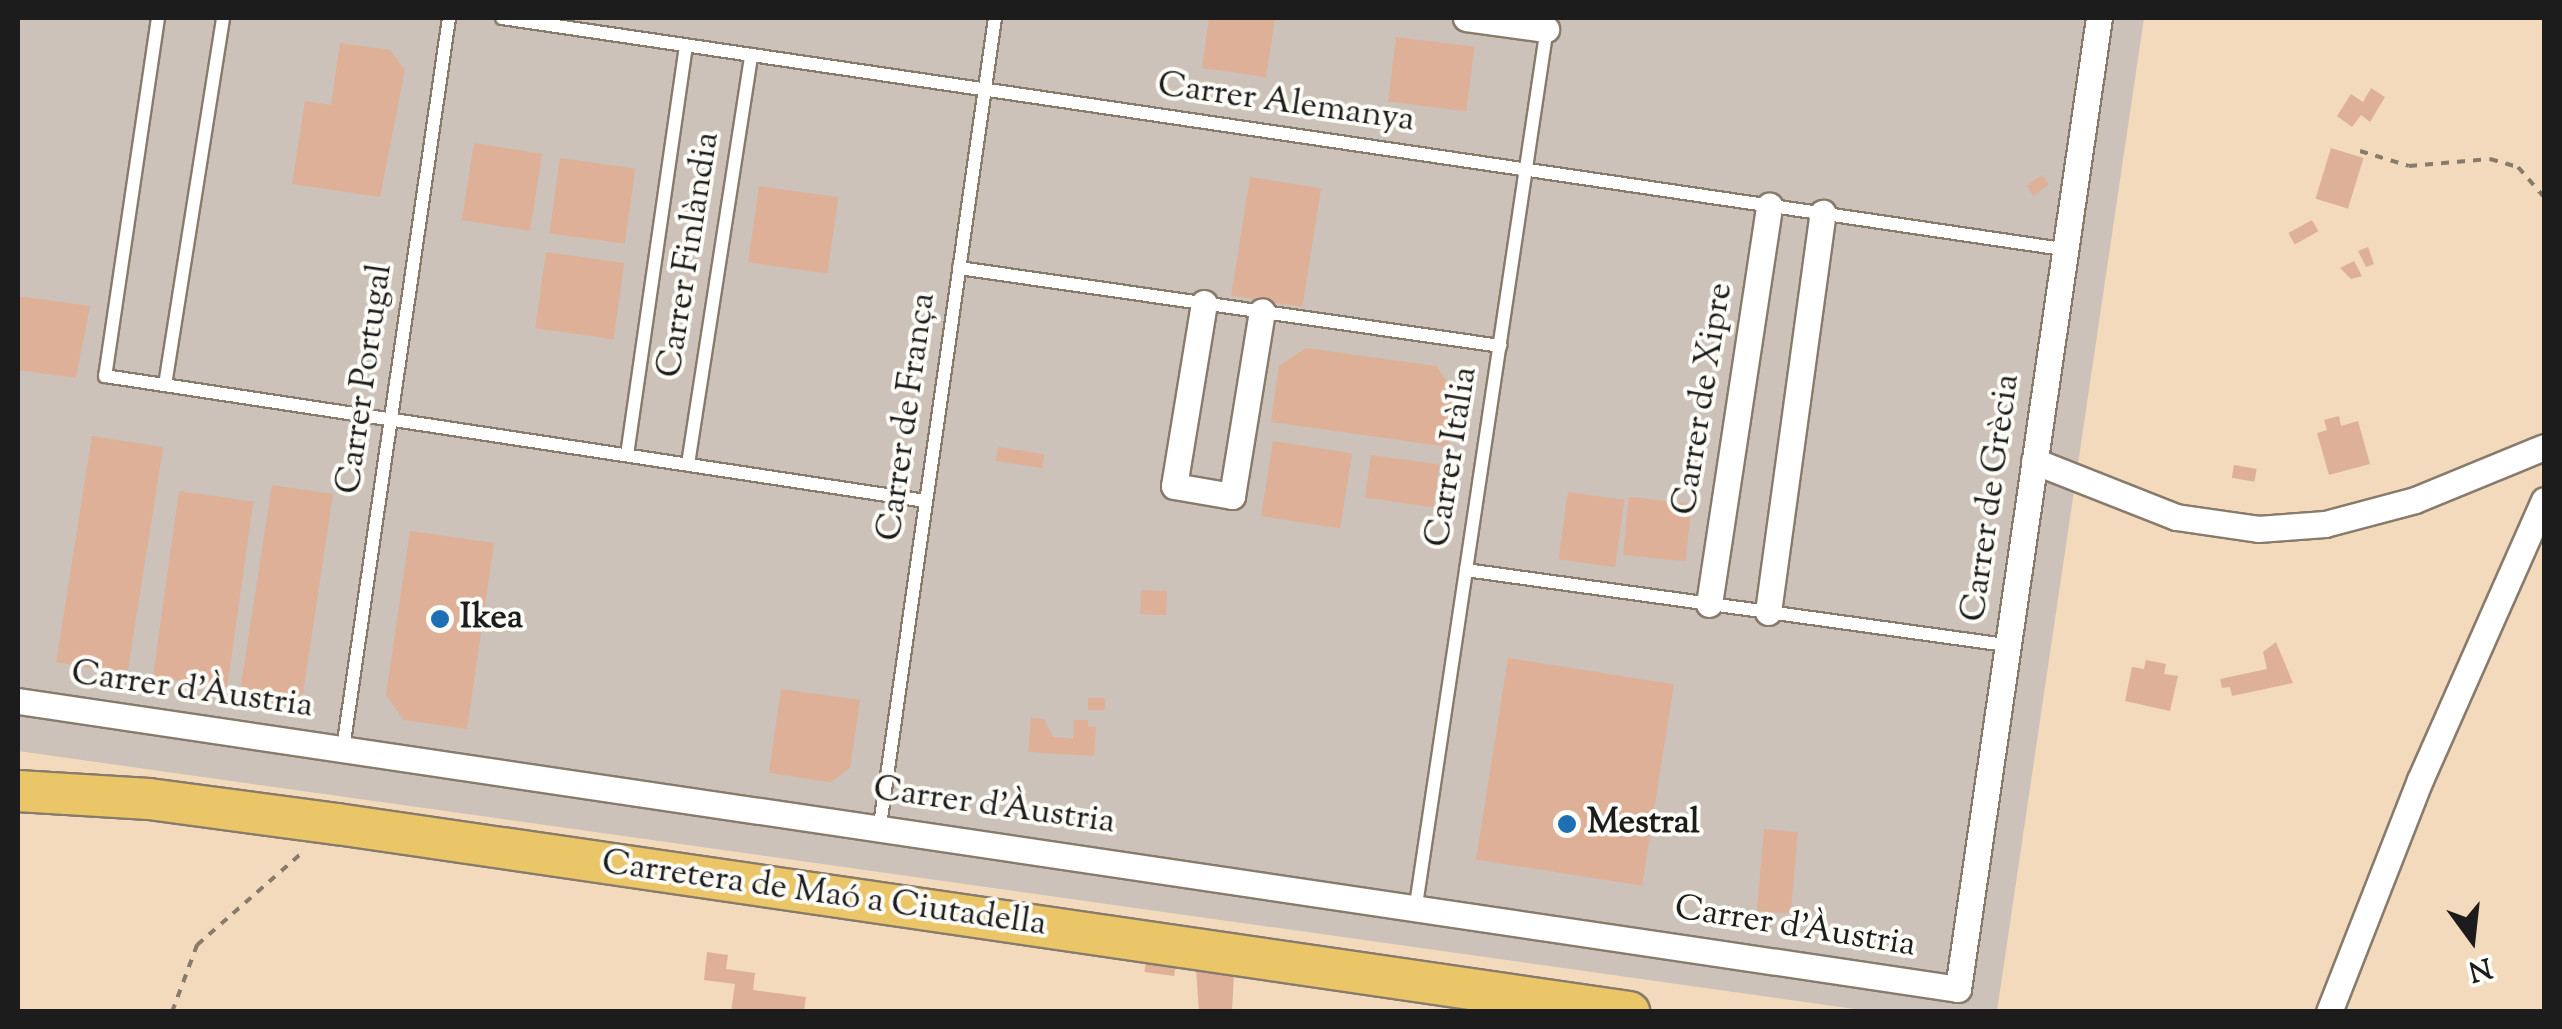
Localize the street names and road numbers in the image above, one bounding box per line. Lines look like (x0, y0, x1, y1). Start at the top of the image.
street label: Carrer Alemanya (1155, 65, 1417, 143)
street label: Carrer Finlàndia (650, 129, 730, 381)
street label: Carrer Portugal (329, 261, 403, 497)
street label: Carrer de Xipre (1665, 280, 1743, 518)
street label: Carrer de França (870, 290, 946, 544)
street label: Carrer Itàlia (1418, 364, 1488, 550)
street label: Carrer de Grècia (1954, 371, 2030, 625)
street label: Carrer d'Àustria (68, 653, 316, 729)
street label: Carrer d'Àustria (870, 769, 1118, 845)
street label: Carretera de Maó a Ciutadella (599, 843, 1049, 947)
street label: Carrer d'Àustria (1671, 888, 1919, 968)

